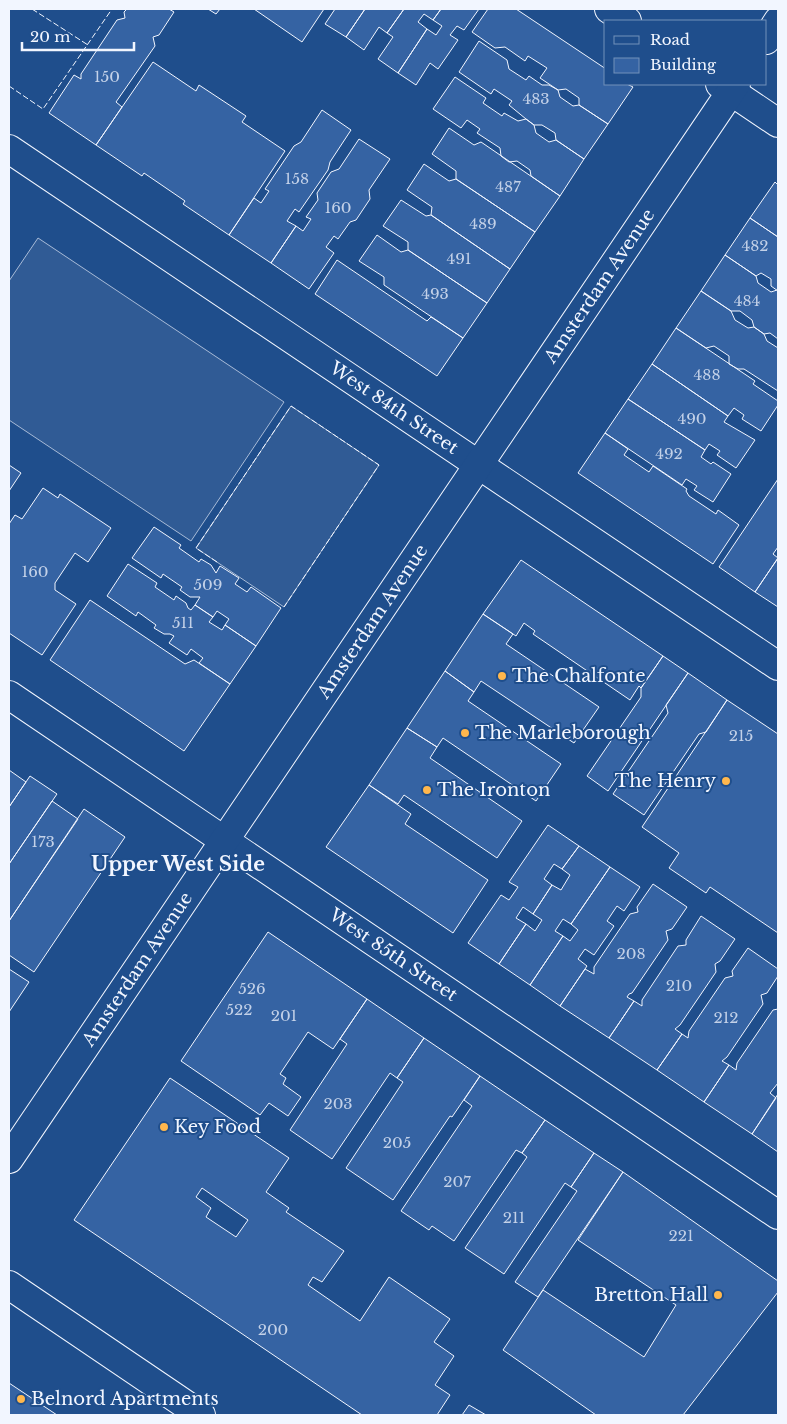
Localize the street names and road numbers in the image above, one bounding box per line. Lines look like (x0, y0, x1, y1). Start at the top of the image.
street label: Amsterdam Avenue (539, 205, 659, 368)
street label: West 84th Street (325, 356, 463, 459)
street label: Amsterdam Avenue (312, 540, 433, 704)
street label: Amsterdam Avenue (77, 888, 197, 1051)
street label: West 85th Street (324, 903, 462, 1006)

